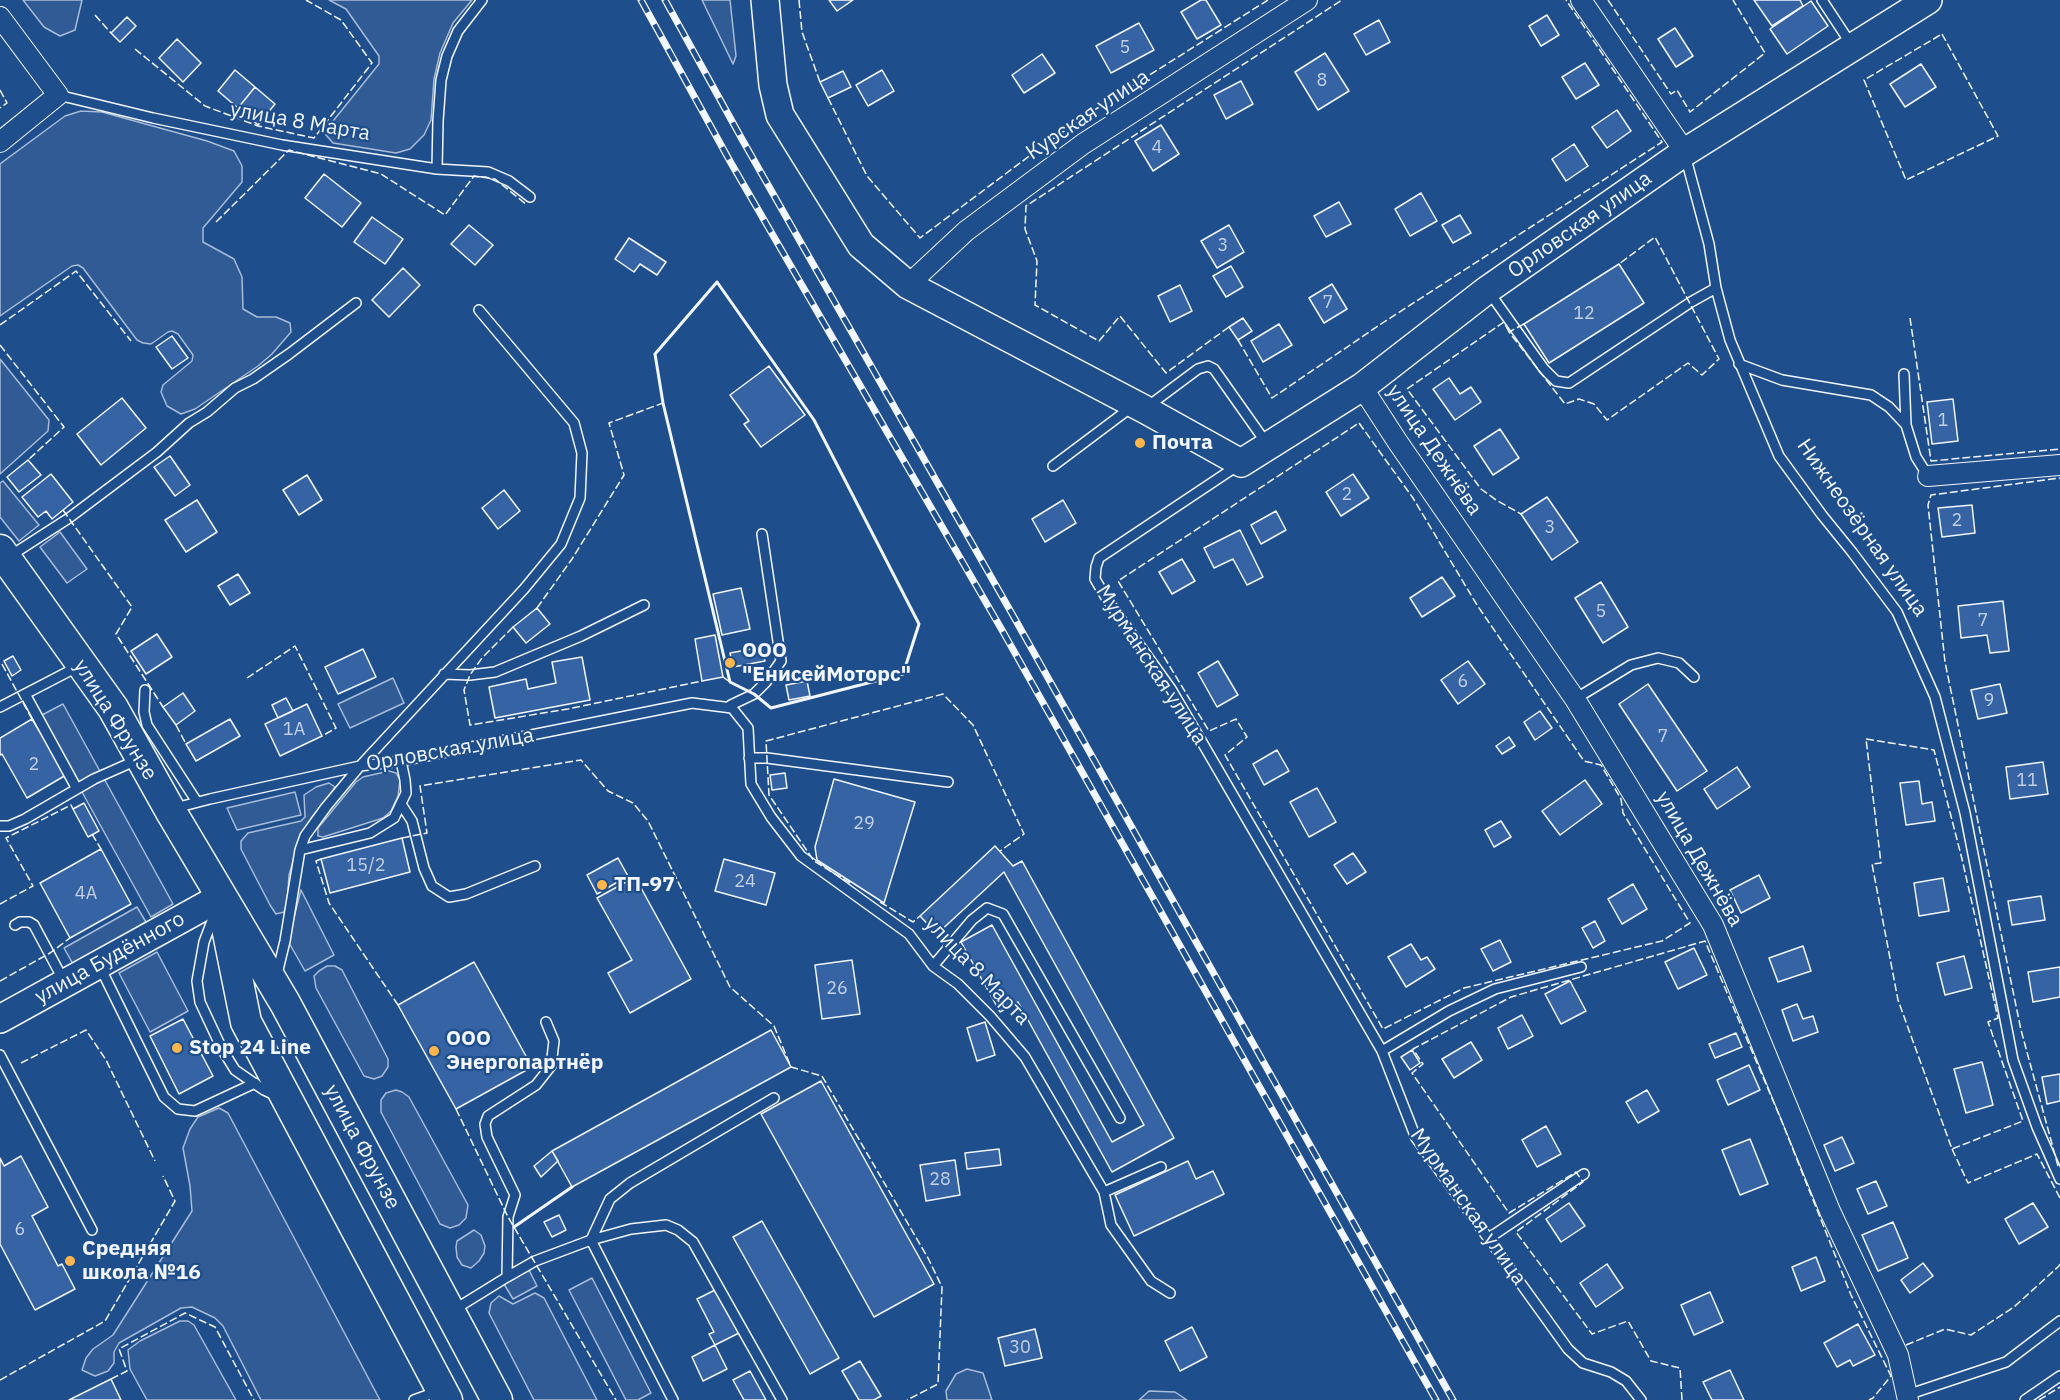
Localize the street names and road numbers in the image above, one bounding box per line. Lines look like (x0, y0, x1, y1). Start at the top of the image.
street label: Курская улица (1021, 64, 1155, 166)
street label: улица 8 Марта (228, 97, 372, 147)
street label: Орловская улица (1503, 166, 1657, 284)
street label: улица Дежнёва (1381, 380, 1487, 520)
street label: Нижнеозёрная улица (1791, 434, 1933, 622)
street label: Мурманская улица (1090, 580, 1212, 750)
street label: улица Фрунзе (68, 655, 162, 785)
street label: Орловская улица (364, 723, 536, 777)
street label: улица Дежнёва (1650, 787, 1748, 931)
street label: улица Будённого (31, 906, 189, 1010)
street label: улица 8 Марта (919, 911, 1035, 1031)
street label: улица Фрунзе (319, 1080, 405, 1214)
street label: Мурманская улица (1405, 1124, 1531, 1290)

